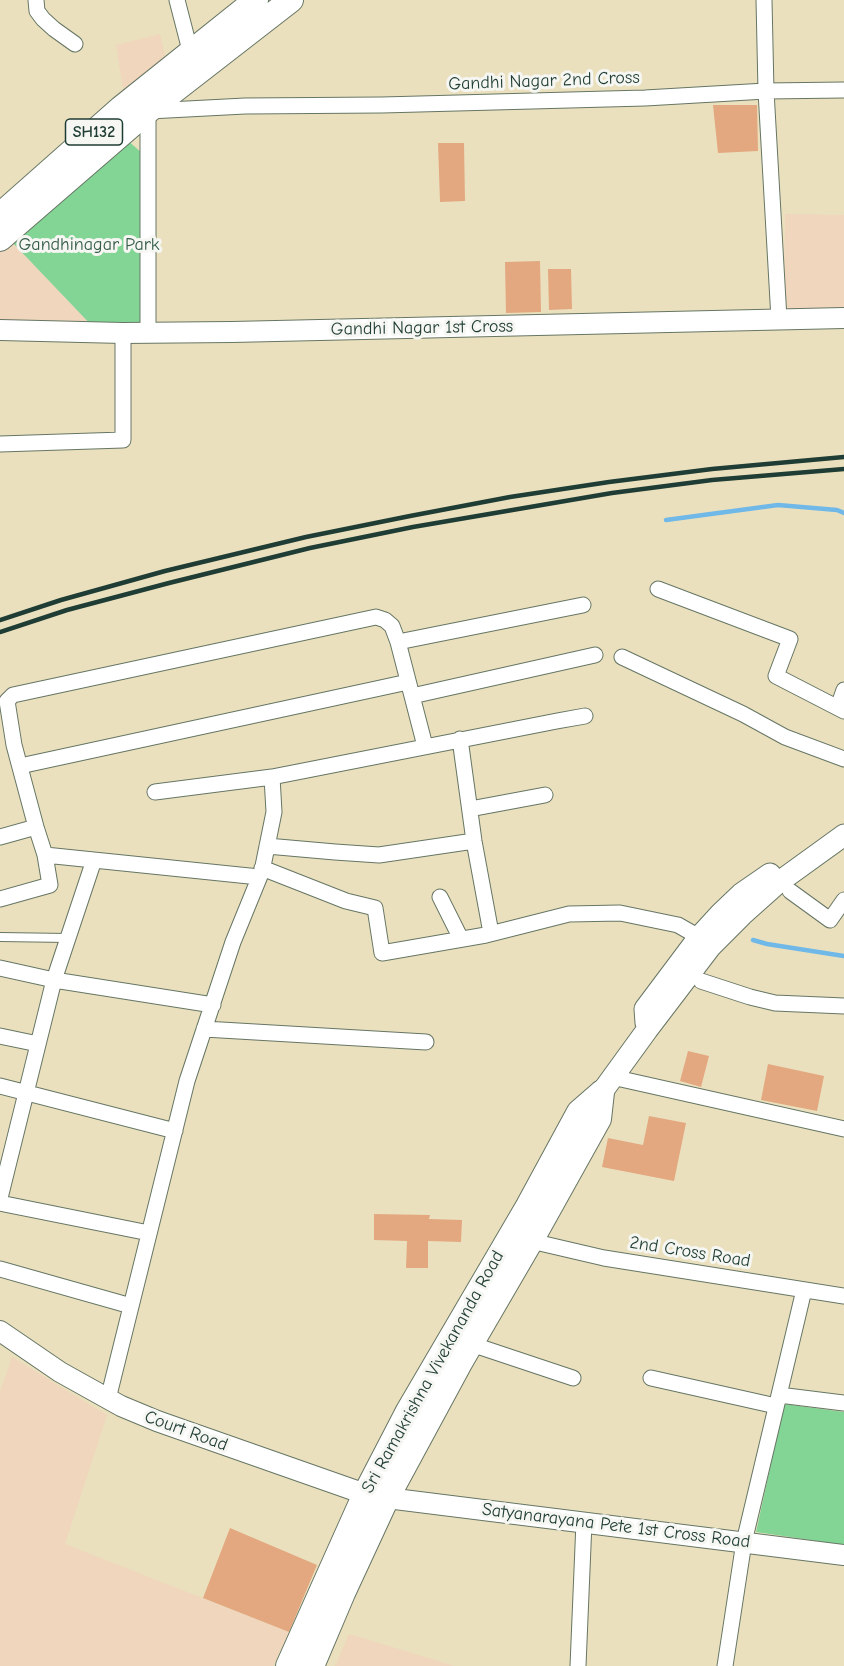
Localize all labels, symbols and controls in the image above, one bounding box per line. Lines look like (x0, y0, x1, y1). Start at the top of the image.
street label: Gandhi Nagar 2nd Cross (448, 67, 640, 95)
road number: SH132 (66, 119, 122, 145)
park label: Gandhinagar Park (18, 234, 160, 256)
street label: Gandhi Nagar 1st Cross (331, 316, 513, 340)
street label: 2nd Cross Road (628, 1232, 752, 1272)
street label: Sri Ramakrishna Vivekananda Road (357, 1247, 509, 1497)
street label: Court Road (141, 1406, 231, 1456)
street label: Satyanarayana Pete 1st Cross Road (481, 1499, 751, 1553)

